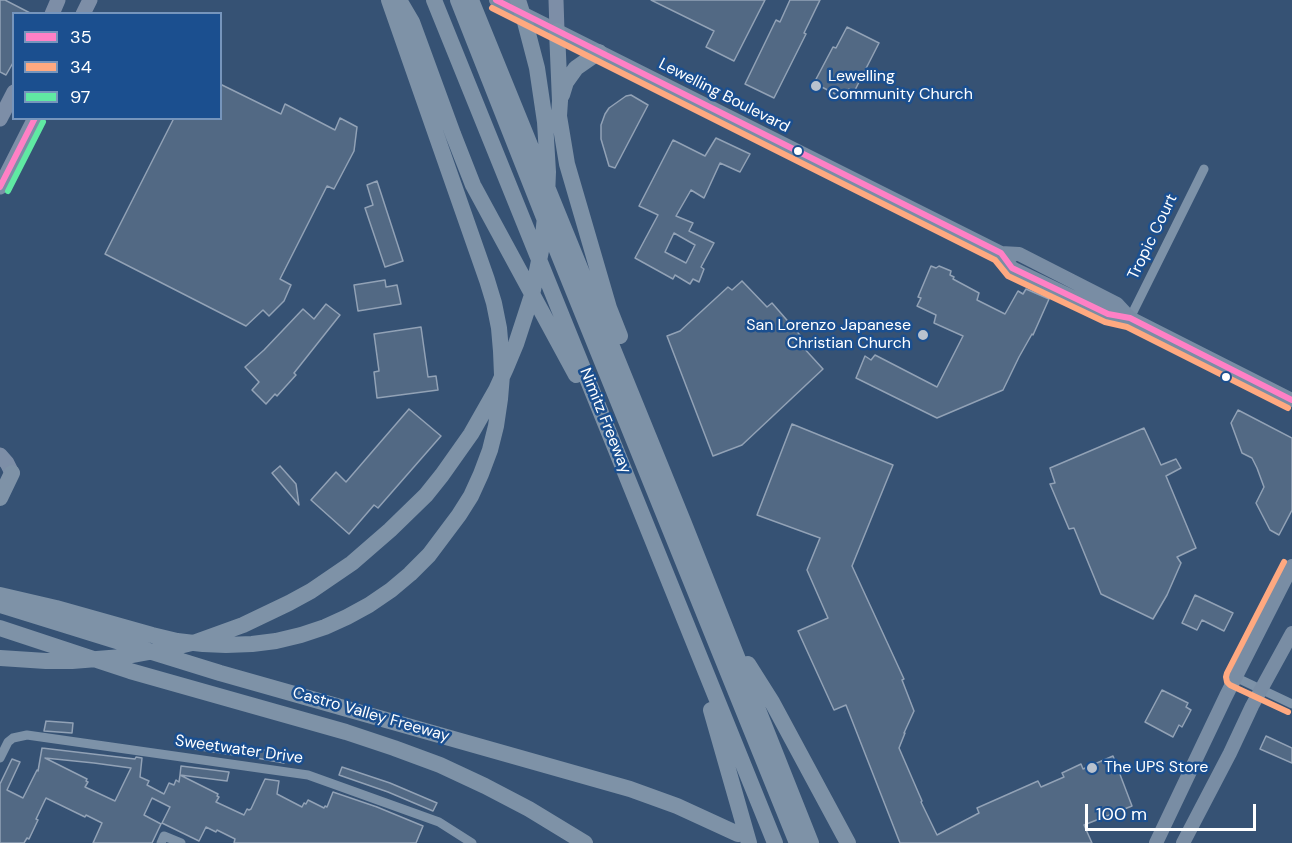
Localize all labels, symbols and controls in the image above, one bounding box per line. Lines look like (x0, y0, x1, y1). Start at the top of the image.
legend (12, 12, 222, 120)
text: 35 (70, 25, 92, 49)
text: 34 (70, 55, 92, 79)
street label: Lewelling Boulevard (655, 55, 793, 137)
place label: Lewelling Community Church (828, 67, 973, 105)
marker: Lewelling Community Church (809, 79, 823, 93)
text: 97 (70, 85, 90, 109)
unlabelled marker (792, 145, 804, 157)
street label: Tropic Court (1124, 191, 1182, 283)
place label: San Lorenzo Japanese Christian Church (746, 316, 911, 354)
marker: San Lorenzo Japanese Christian Church (916, 328, 930, 342)
street label: Nimitz Freeway (575, 365, 635, 477)
unlabelled marker (1220, 371, 1232, 383)
street label: Castro Valley Freeway (290, 683, 452, 747)
street label: Sweetwater Drive (174, 732, 304, 768)
place label: The UPS Store (1104, 758, 1208, 778)
marker: The UPS Store (1085, 761, 1099, 775)
scale bar (1088, 792, 1259, 830)
text: 100 m (1096, 802, 1147, 826)

